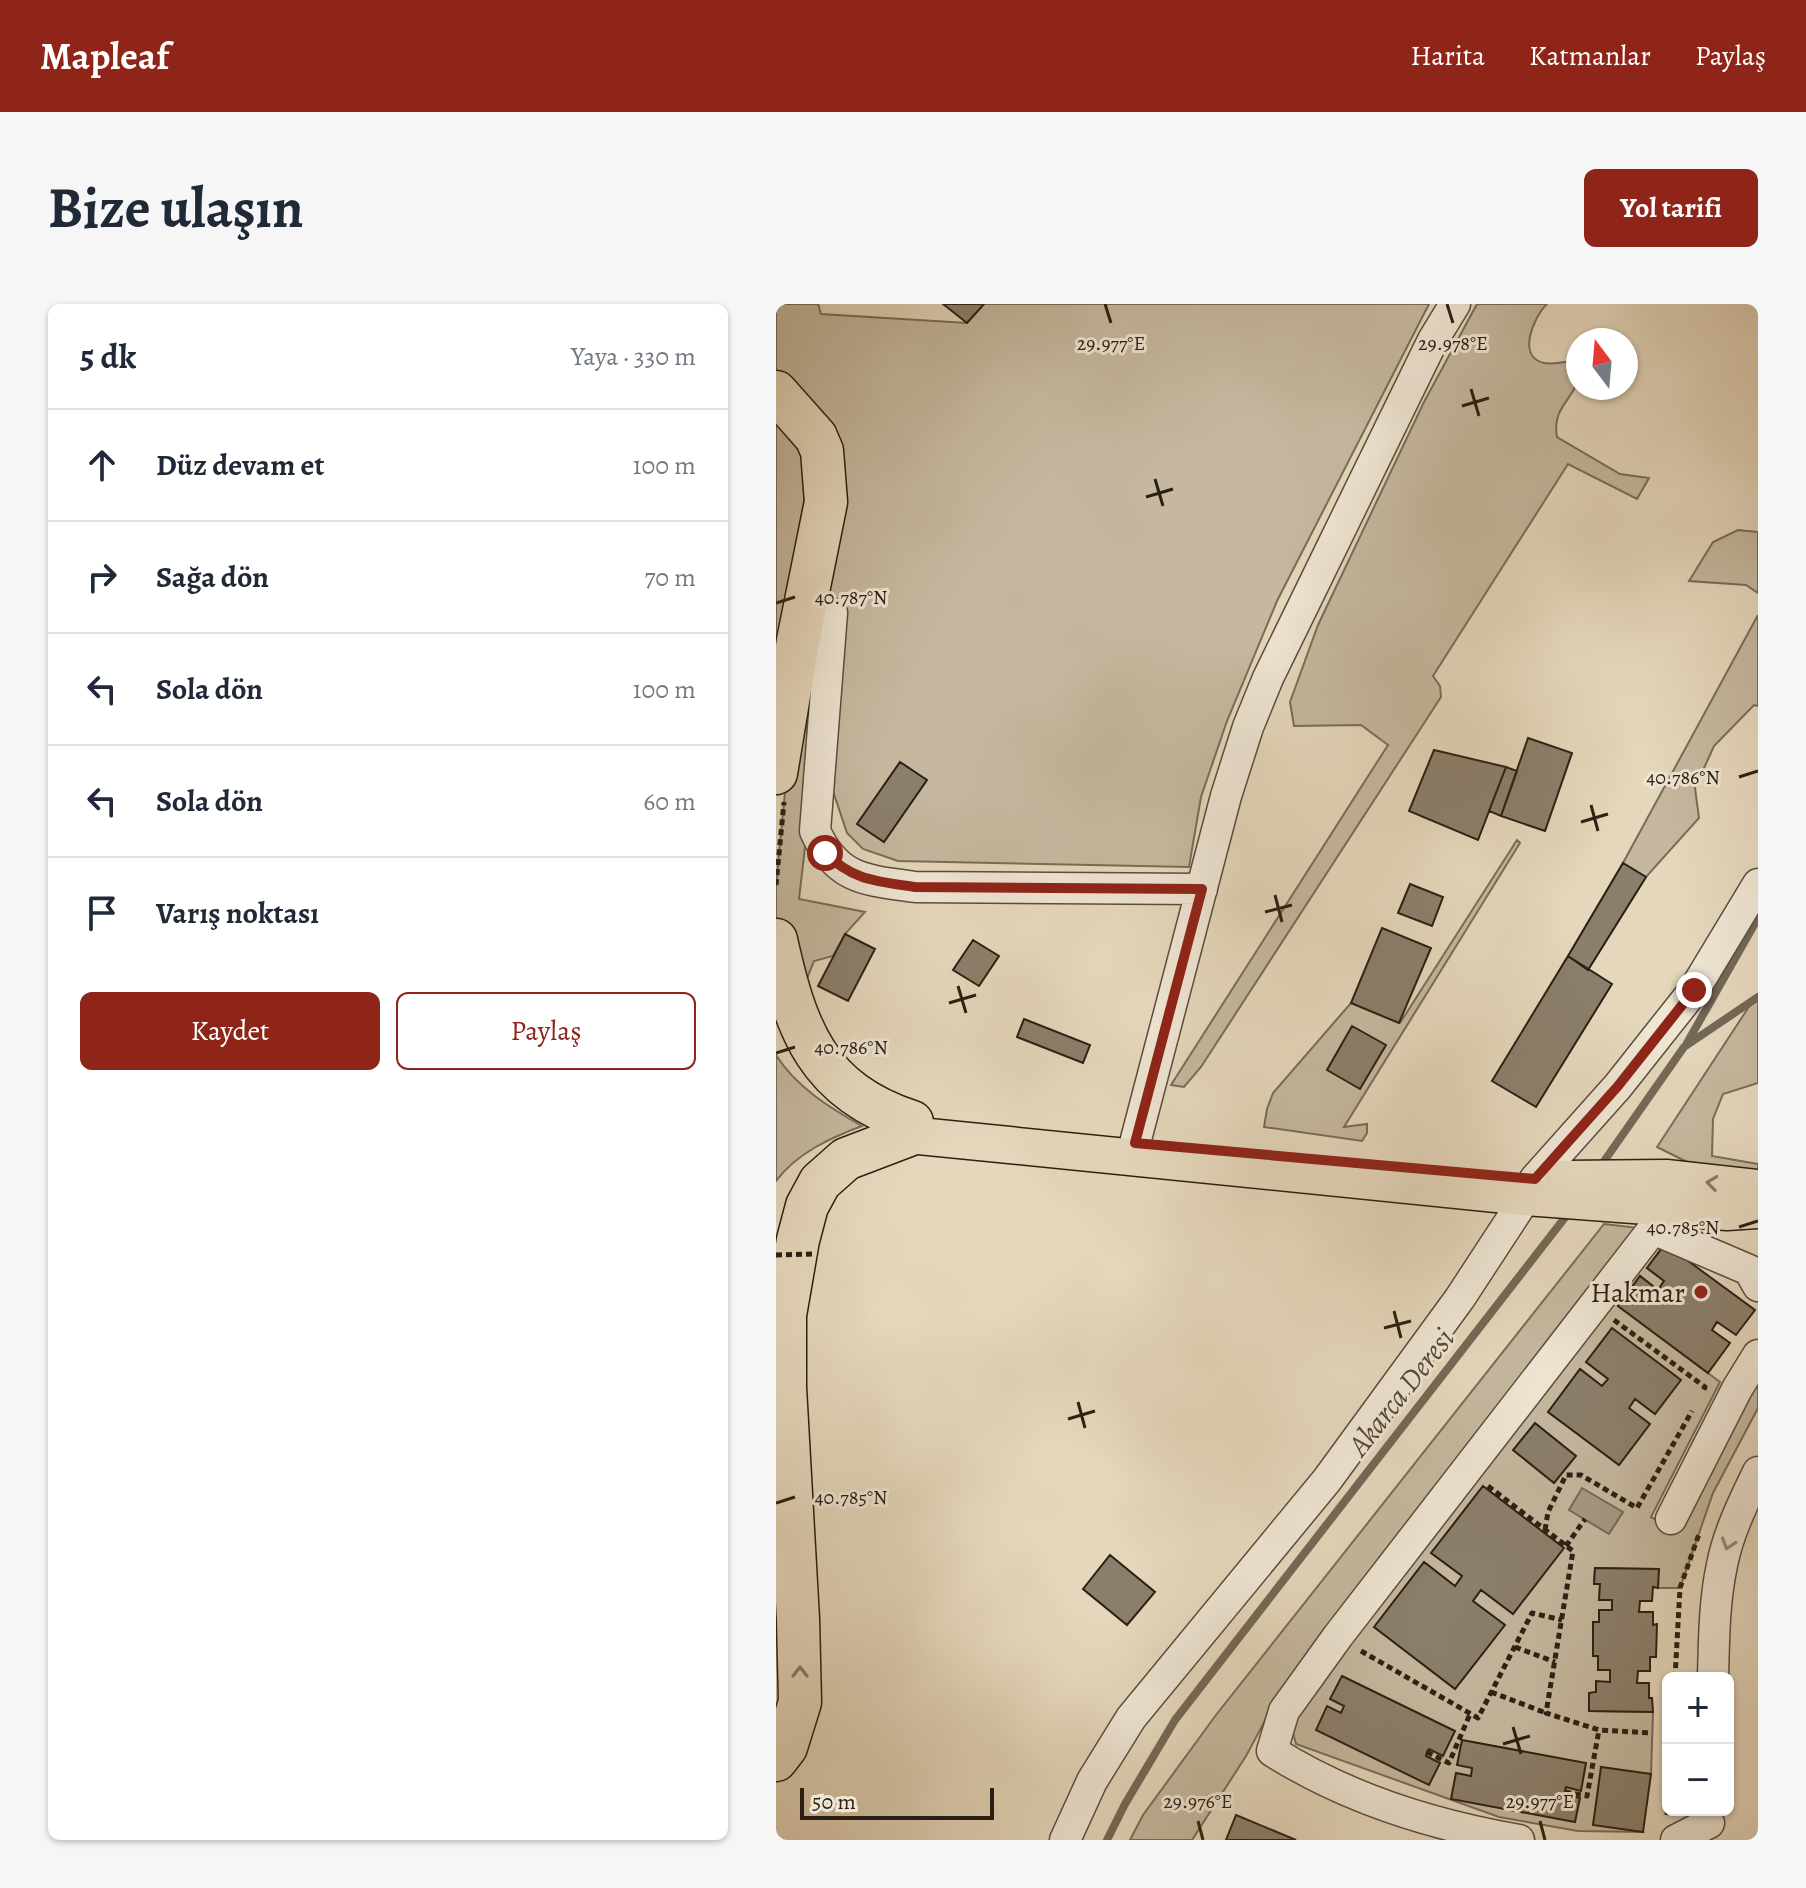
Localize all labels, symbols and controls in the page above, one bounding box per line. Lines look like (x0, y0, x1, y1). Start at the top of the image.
text: Mapleaf (40, 30, 169, 82)
text: Harita (1411, 37, 1485, 75)
text: Katmanlar (1529, 37, 1651, 75)
text: Paylaş (1695, 37, 1766, 75)
button: Yol tarifi (1584, 169, 1758, 247)
text: Bize ulaşın (48, 170, 303, 246)
north arrow (1566, 328, 1638, 400)
text: 29.977°E (1077, 330, 1145, 357)
text: 29.978°E (1418, 330, 1488, 357)
text: 5 dk (80, 333, 136, 380)
text: Yaya · 330 m (571, 339, 696, 374)
icon: ahead (80, 443, 124, 487)
text: Düz devam et (156, 445, 324, 485)
text: 100 m (633, 448, 696, 483)
icon: right (80, 555, 124, 599)
text: Sağa dön (156, 557, 269, 597)
text: 70 m (644, 560, 696, 595)
text: 40.787°N (815, 584, 887, 611)
icon: left (80, 667, 124, 711)
text: Sola dön (156, 669, 263, 709)
text: 100 m (633, 672, 696, 707)
text: 40.786°N (1646, 764, 1720, 791)
icon: left (80, 779, 124, 823)
text: Sola dön (156, 781, 263, 821)
text: 60 m (643, 784, 696, 819)
route start (807, 835, 843, 871)
icon: arrive (80, 891, 124, 935)
text: Varış noktası (156, 893, 319, 933)
route end (1676, 972, 1712, 1008)
button: Kaydet (80, 992, 380, 1070)
button: Paylaş (396, 992, 696, 1070)
text: 40.786°N (814, 1034, 888, 1061)
one-way arrow (1705, 1175, 1718, 1192)
text: 40.785°N (1647, 1214, 1719, 1241)
place label: Hakmar (1590, 1274, 1685, 1312)
marker: Hakmar (1692, 1283, 1710, 1301)
water label: Akarca Deresi (1337, 1320, 1463, 1466)
text: 40.785°N (815, 1484, 887, 1511)
one-way arrow (1721, 1536, 1737, 1550)
one-way arrow (791, 1665, 809, 1678)
map controls (1662, 1672, 1734, 1816)
button: + (1662, 1672, 1734, 1744)
button: − (1662, 1744, 1734, 1816)
scale bar (800, 1784, 994, 1820)
text: 50 m (812, 1787, 856, 1817)
text: 29.976°E (1163, 1788, 1233, 1815)
text: 29.977°E (1506, 1788, 1574, 1815)

